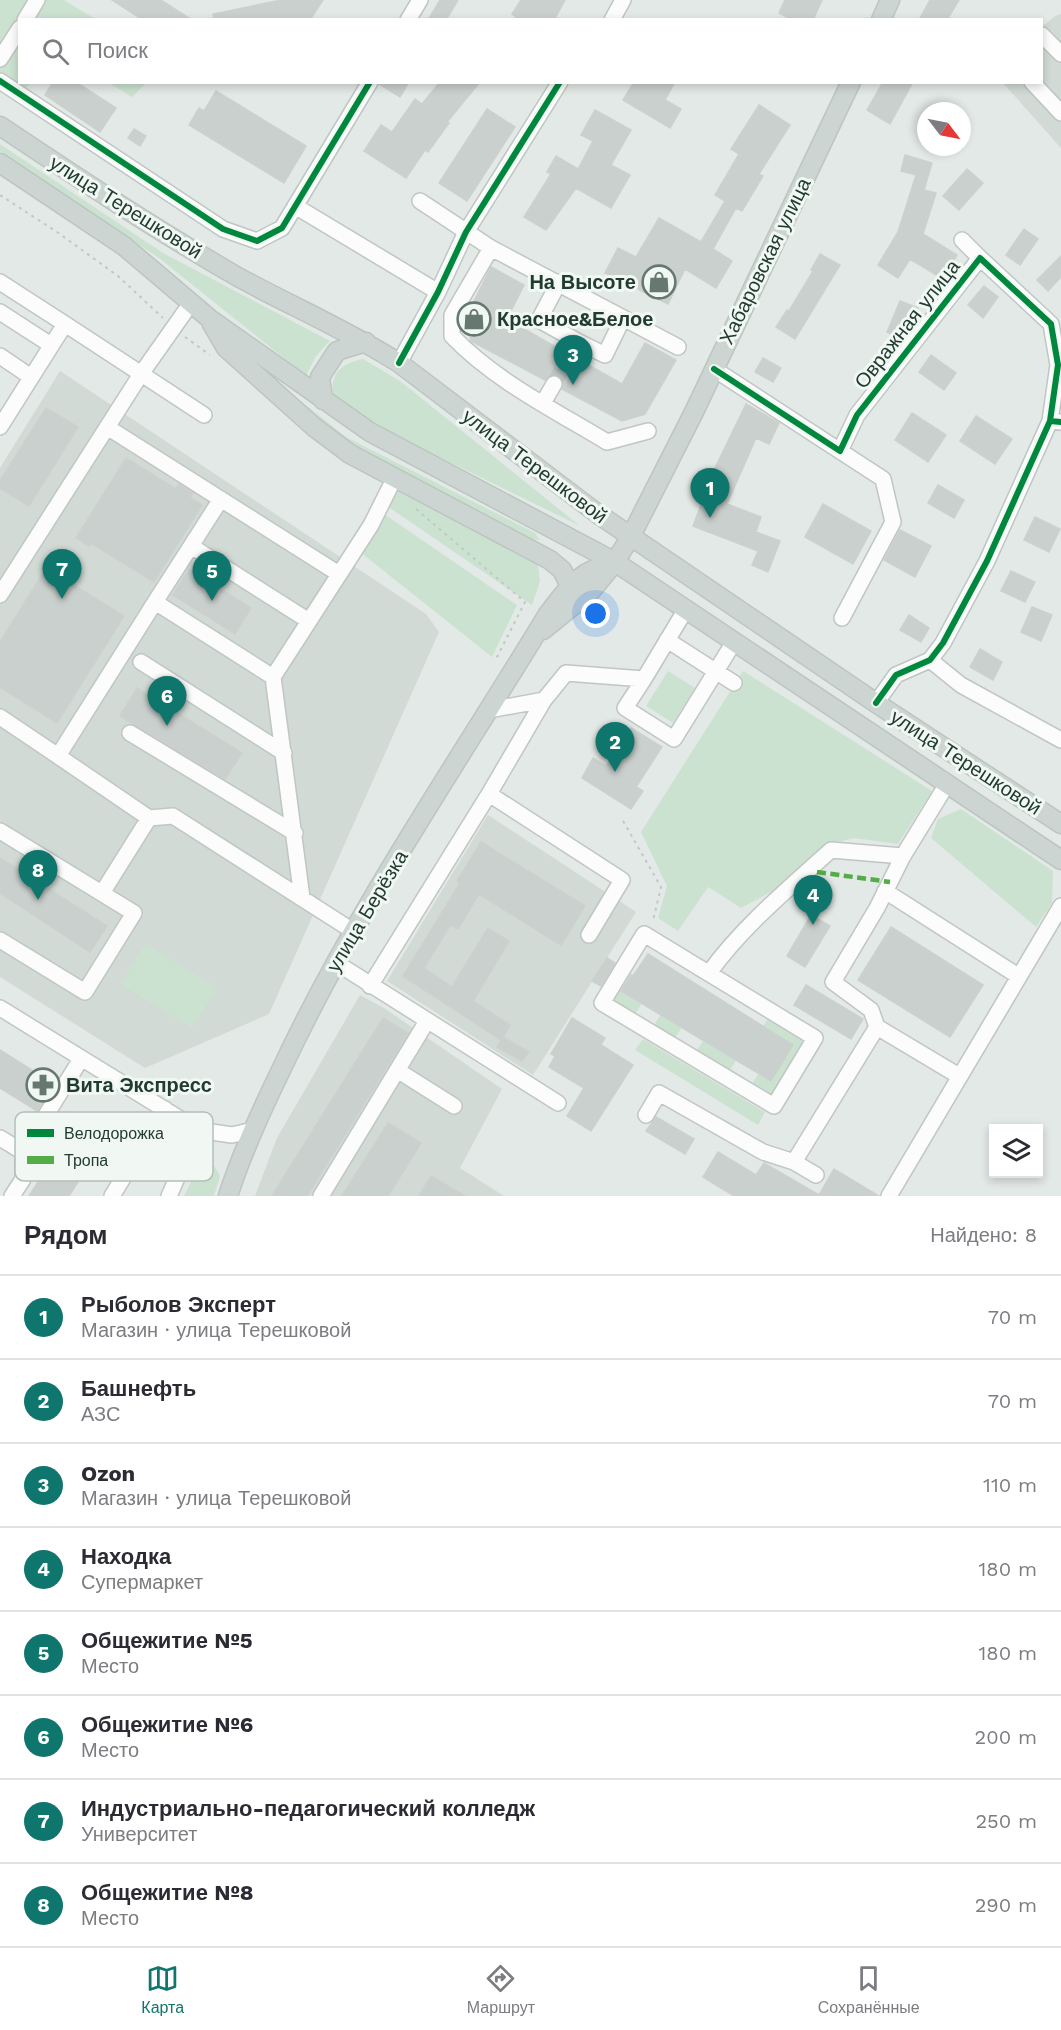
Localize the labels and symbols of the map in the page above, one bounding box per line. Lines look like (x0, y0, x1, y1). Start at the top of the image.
north arrow (917, 102, 971, 156)
street label: улица Терешковой (45, 150, 207, 264)
street label: Хабаровская улица (714, 173, 816, 348)
street label: Овражная улица (849, 254, 965, 393)
shop icon: На Высоте (641, 264, 677, 300)
place label: На Высоте (529, 270, 636, 294)
shop icon: Красное&Белое (456, 301, 492, 337)
place label: Красное&Белое (497, 307, 653, 331)
pin: 3 (554, 336, 592, 385)
street label: улица Терешковой (458, 404, 612, 528)
pin: 1 (690, 468, 730, 518)
pin: 7 (42, 550, 82, 599)
pin: 5 (192, 552, 232, 601)
your location (581, 599, 610, 628)
pin: 6 (148, 676, 186, 726)
street label: улица Терешковой (886, 704, 1046, 820)
pin: 2 (596, 722, 634, 772)
street label: улица Берёзка (321, 845, 413, 976)
pin: 8 (18, 850, 57, 900)
pin: 4 (794, 876, 832, 925)
pharmacy icon: Вита Экспресс (25, 1067, 61, 1103)
place label: Вита Экспресс (66, 1073, 212, 1097)
legend (15, 1112, 213, 1181)
text: Велодорожка (64, 1124, 164, 1143)
text: Тропа (64, 1151, 108, 1170)

